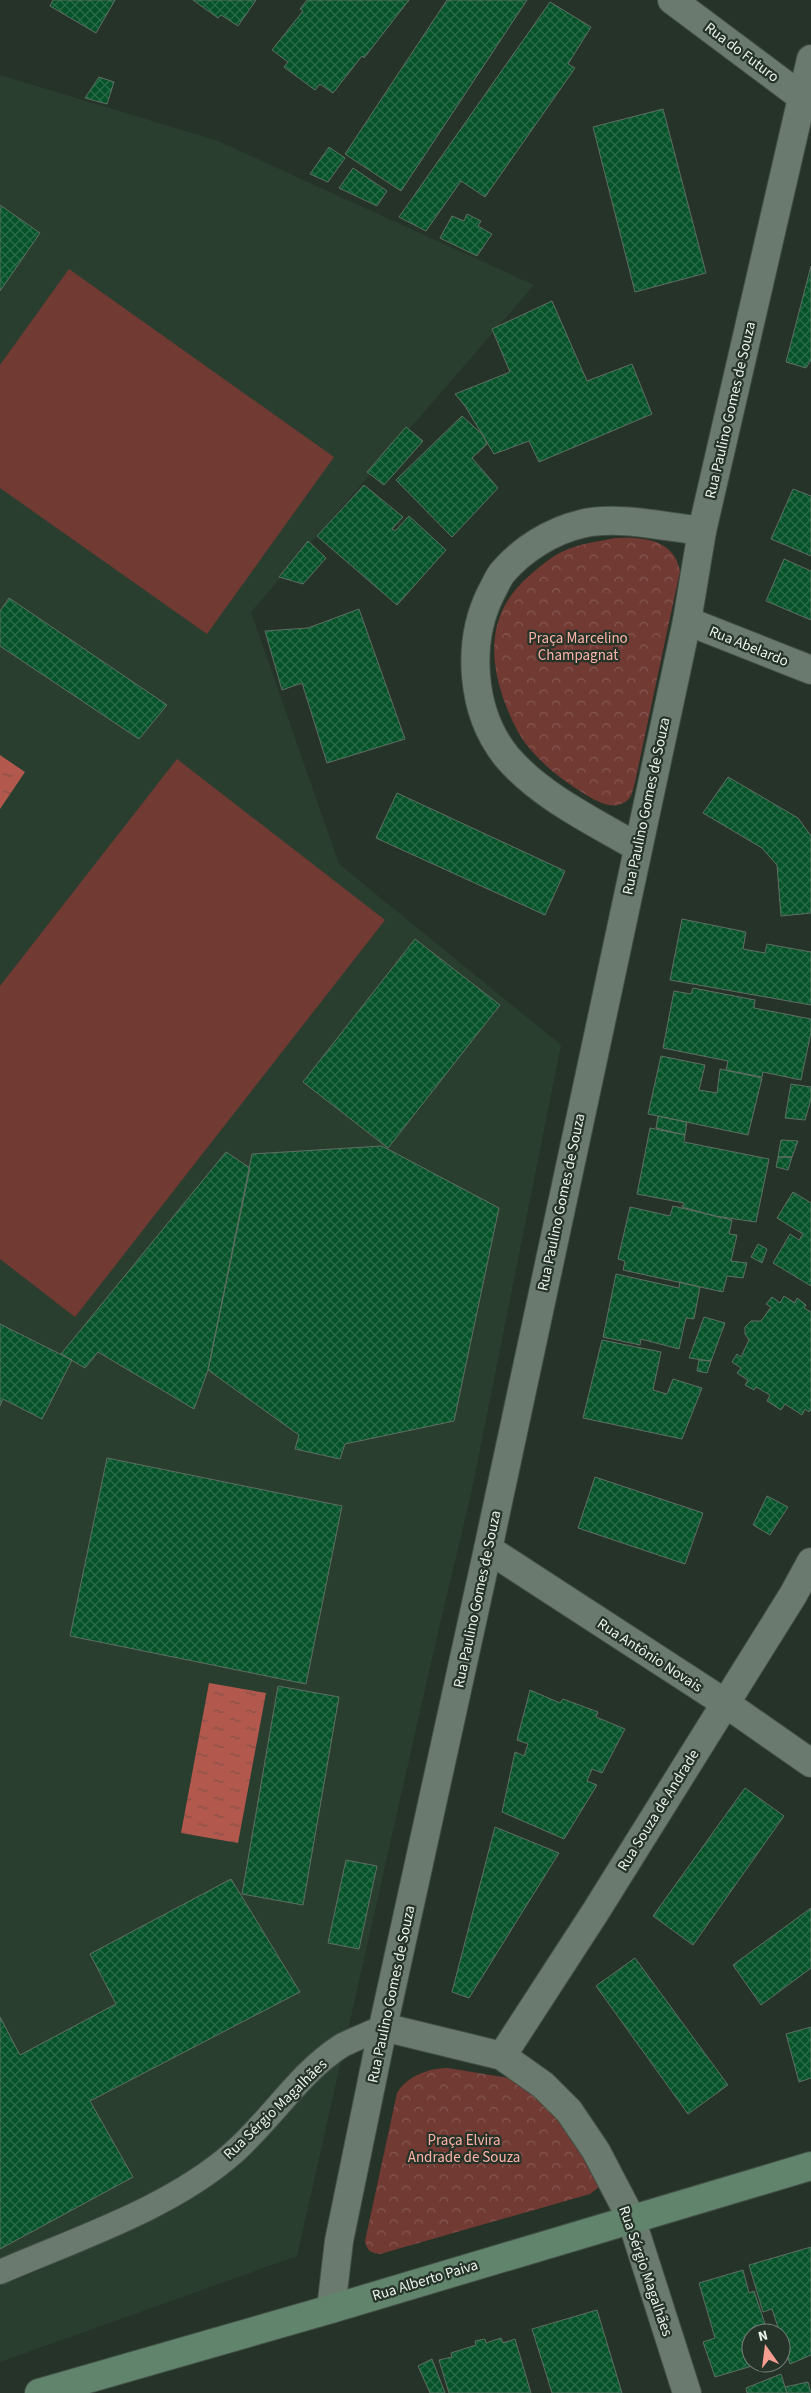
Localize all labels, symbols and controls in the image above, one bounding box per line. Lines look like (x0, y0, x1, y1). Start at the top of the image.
street label: Rua do Futuro (700, 17, 783, 87)
street label: Rua Paulino Gomes de Souza (700, 320, 761, 501)
street label: Rua Abelardo (706, 621, 792, 672)
park label: Praça Marcelino Champagnat (528, 628, 628, 666)
street label: Rua Paulino Gomes de Souza (617, 715, 676, 897)
street label: Rua Paulino Gomes de Souza (532, 1111, 591, 1293)
street label: Rua Paulino Gomes de Souza (448, 1508, 507, 1690)
street label: Rua Antônio Novais (593, 1613, 706, 1697)
street label: Rua Souza de Andrade (612, 1745, 704, 1875)
street label: Rua Paulino Gomes de Souza (362, 1903, 421, 2085)
street label: Rua Sérgio Magalhães (219, 2054, 332, 2164)
park label: Praça Elvira Andrade de Souza (408, 2130, 520, 2168)
street label: Rua Sérgio Magalhães (613, 2203, 678, 2339)
street label: Rua Alberto Paiva (370, 2254, 481, 2307)
north arrow (741, 2323, 791, 2373)
text: N (756, 2326, 770, 2347)

